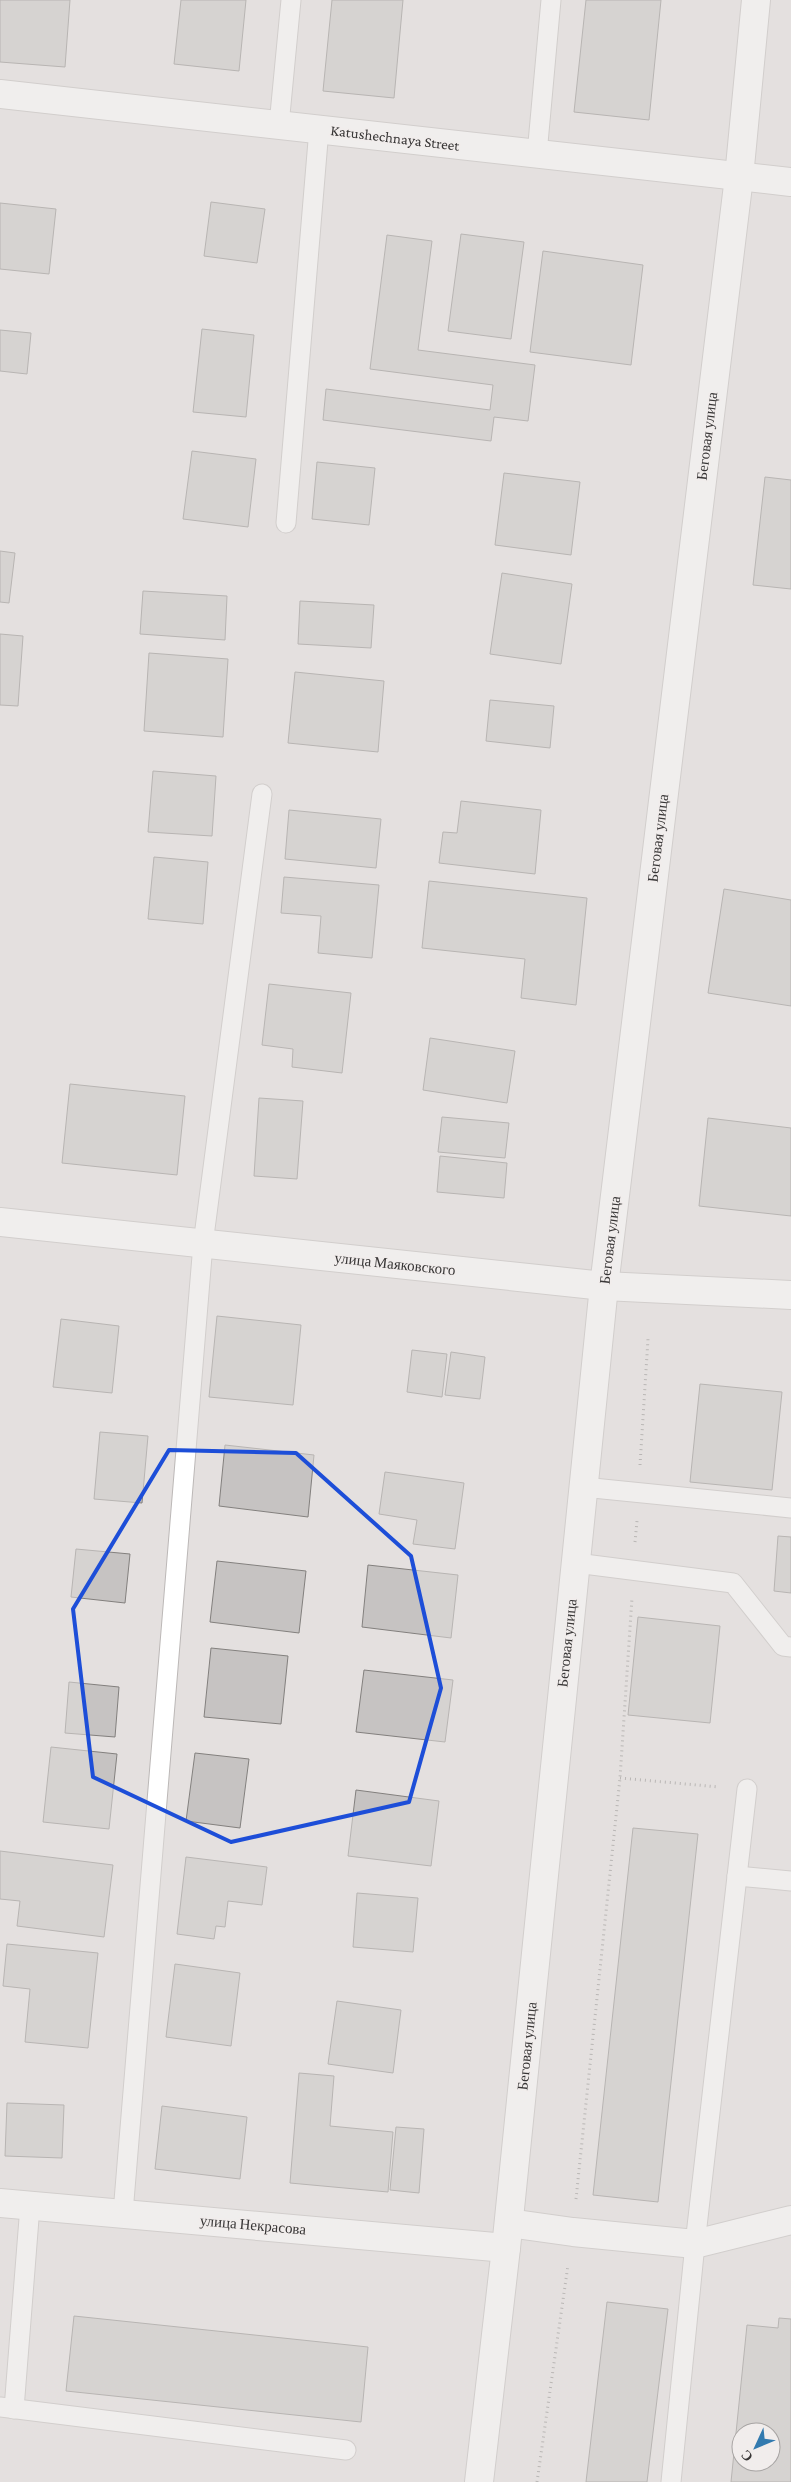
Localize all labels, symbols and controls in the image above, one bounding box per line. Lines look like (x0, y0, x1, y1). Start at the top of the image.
street label: Katushechnaya Street (330, 122, 461, 155)
street label: Беговая улица (694, 391, 720, 481)
street label: Беговая улица (645, 793, 671, 883)
street label: Беговая улица (597, 1195, 623, 1285)
street label: улица Маяковского (334, 1250, 456, 1278)
street label: Беговая улица (554, 1598, 580, 1688)
street label: Беговая улица (514, 2001, 540, 2091)
street label: улица Некрасова (199, 2212, 307, 2238)
north arrow (731, 2422, 781, 2472)
text: С (737, 2447, 756, 2465)

